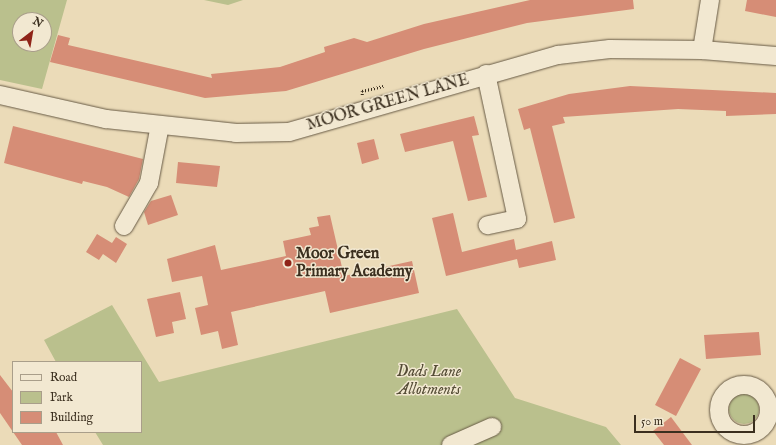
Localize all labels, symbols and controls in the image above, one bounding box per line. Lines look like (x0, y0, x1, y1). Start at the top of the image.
north arrow (12, 12, 52, 52)
text: N (30, 14, 45, 31)
street label: MOOR GREEN LANE (305, 71, 471, 135)
place label: Moor Green Primary Academy (296, 244, 412, 282)
marker: Moor Green Primary Academy (283, 258, 293, 268)
legend (12, 361, 142, 433)
park label: Dads Lane Allotments (397, 362, 461, 400)
text: Road (50, 370, 77, 385)
text: Park (50, 390, 73, 405)
scale bar (636, 407, 757, 433)
text: Building (50, 410, 93, 425)
text: 50 m (641, 414, 663, 429)

